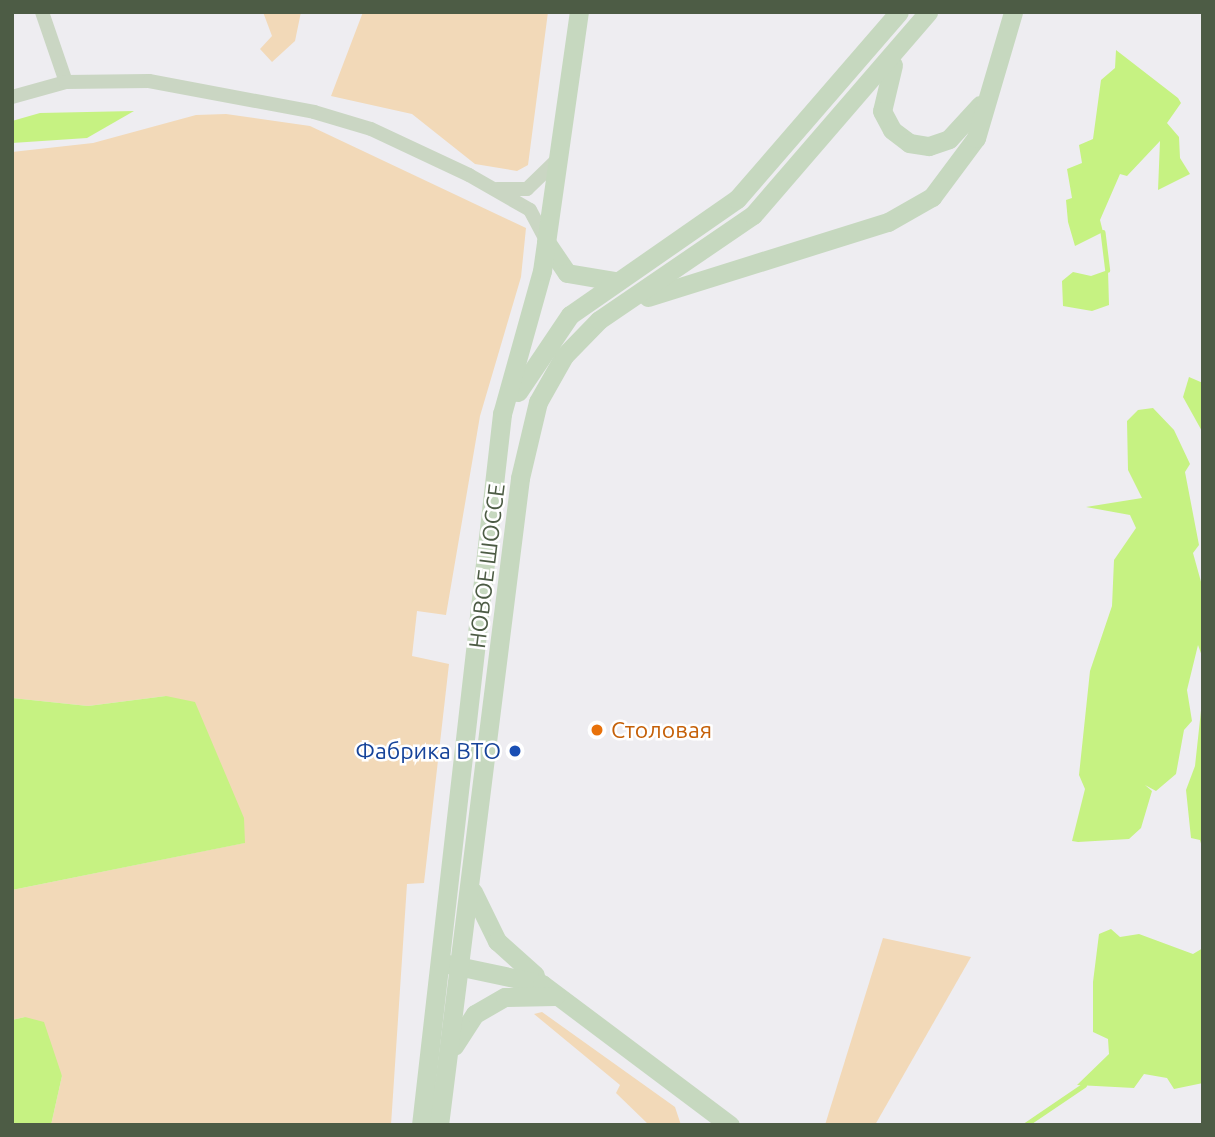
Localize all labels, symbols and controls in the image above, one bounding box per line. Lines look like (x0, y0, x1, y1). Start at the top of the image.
street label: НОВОЕ ШОССЕ (463, 482, 511, 650)
place label: Столовая (611, 716, 712, 744)
marker: Столовая (589, 722, 605, 738)
place label: Фабрика ВТО (355, 737, 501, 765)
marker: Фабрика ВТО (507, 743, 523, 759)

